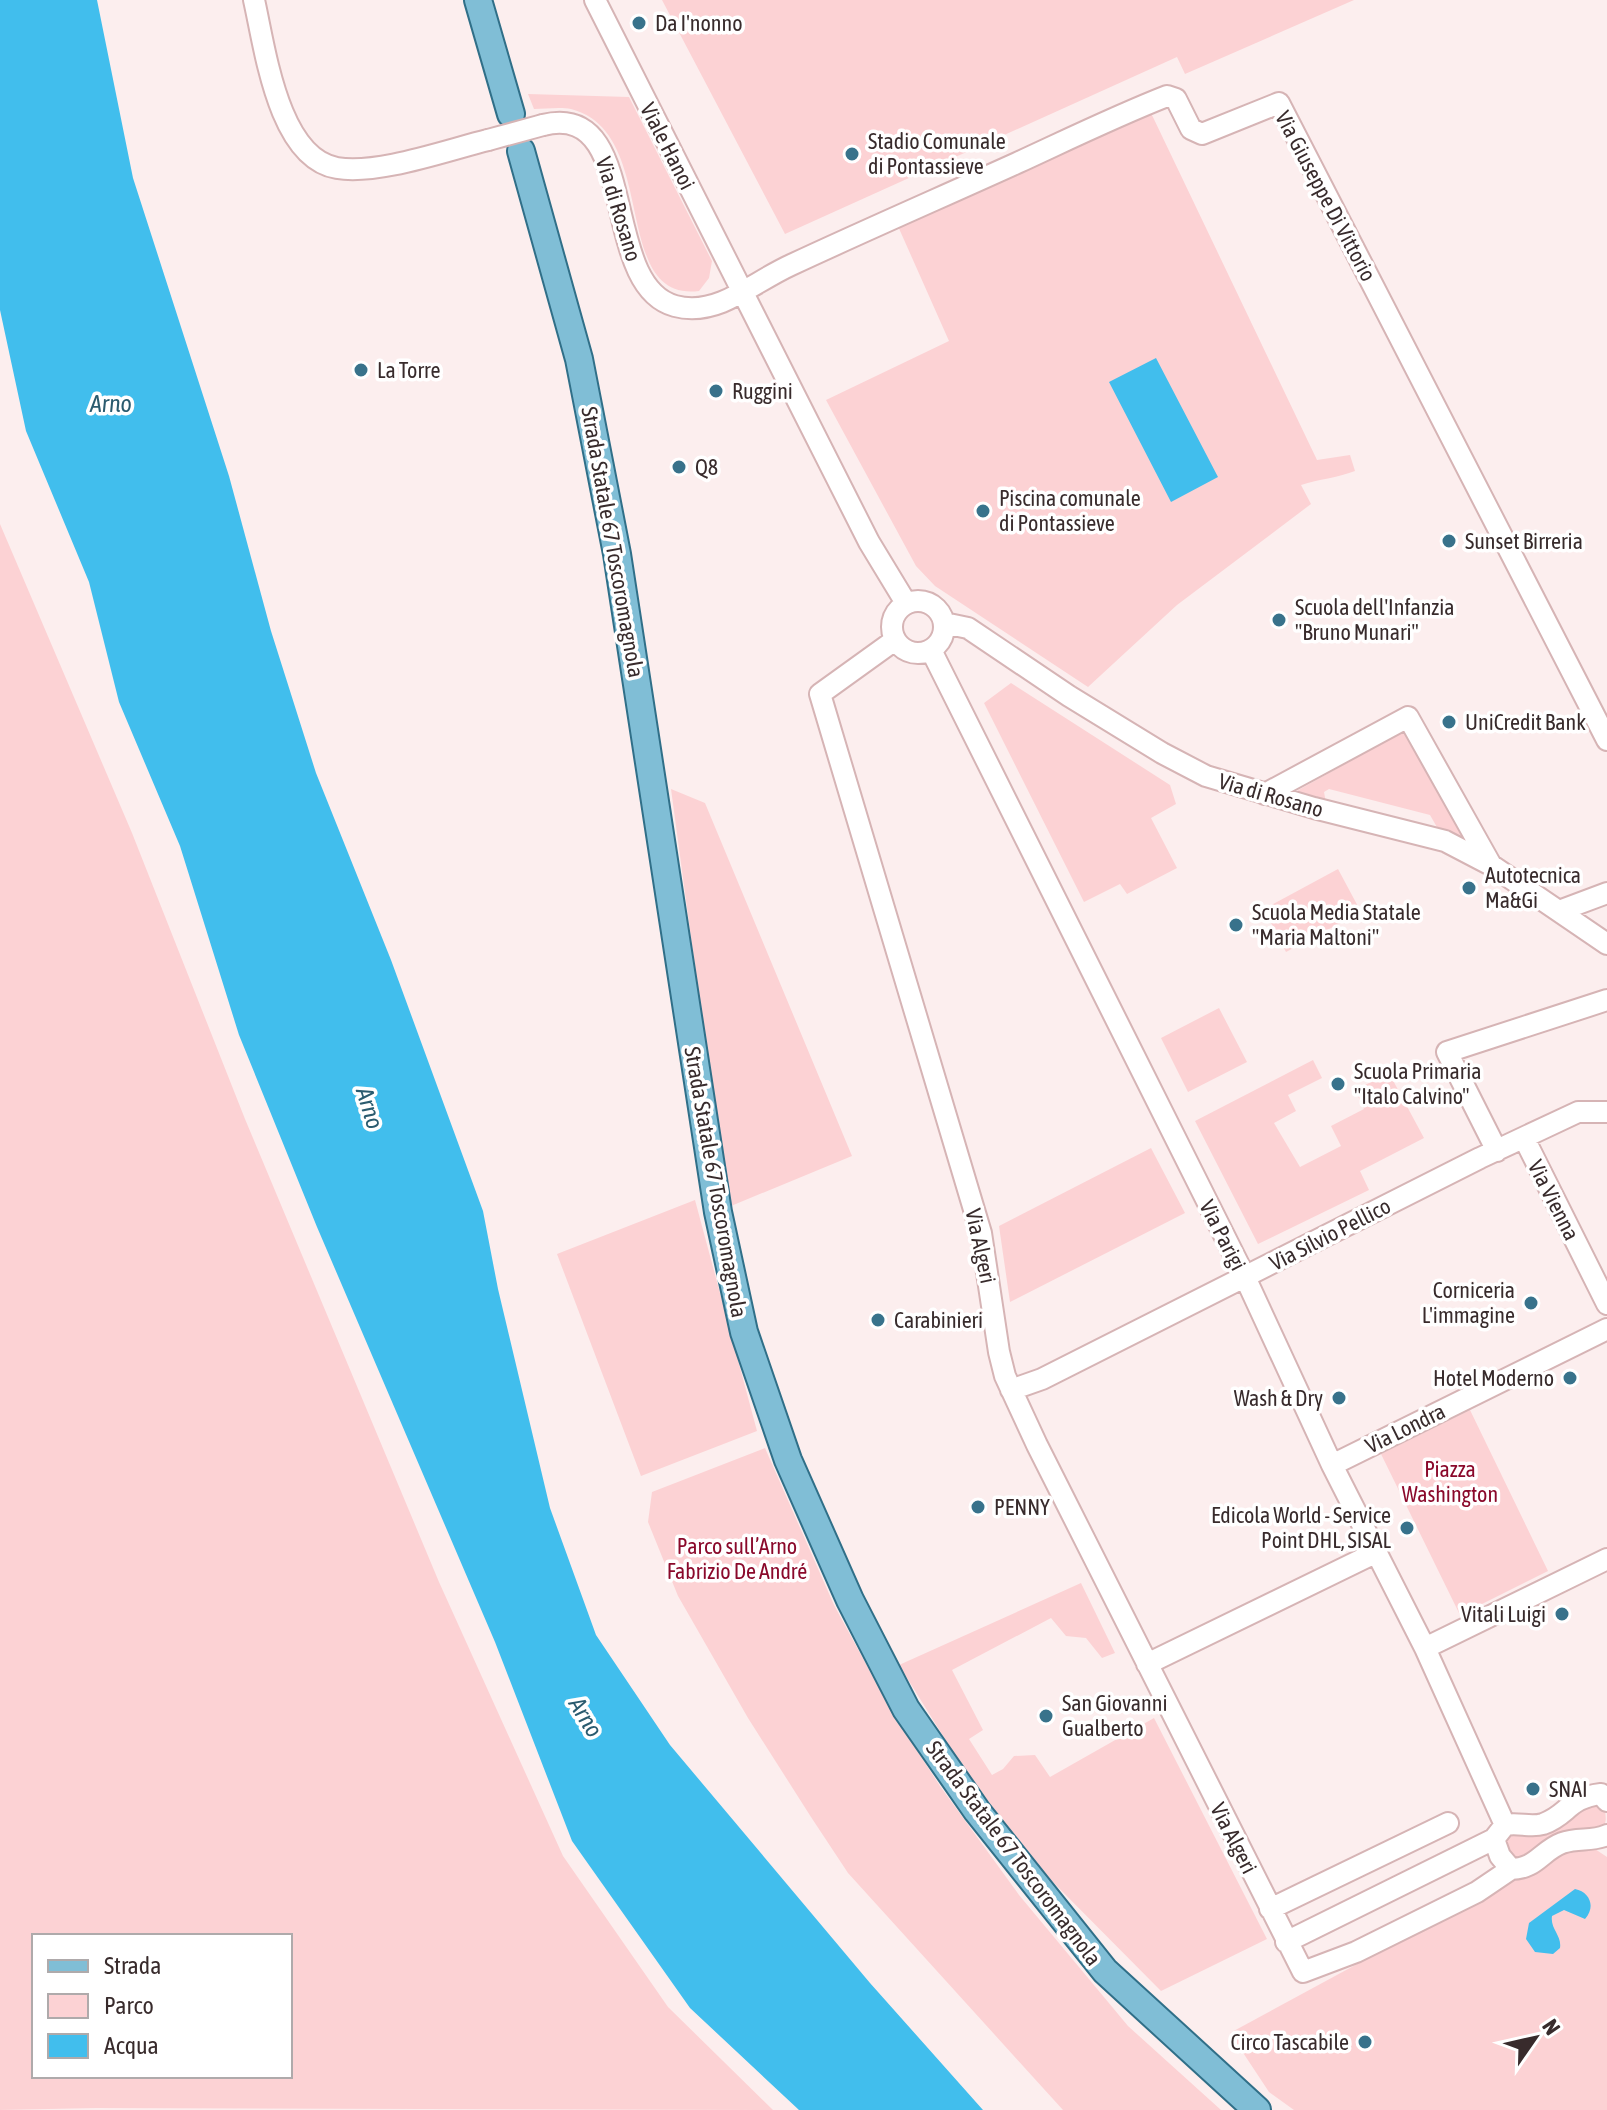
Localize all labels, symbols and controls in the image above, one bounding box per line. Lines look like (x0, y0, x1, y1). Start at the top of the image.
place label: Da I'nonno (655, 10, 742, 36)
marker: Da I'nonno (630, 14, 648, 32)
street label: Viale Hanoi (635, 98, 701, 194)
street label: Via Giuseppe Di Vittorio (1270, 106, 1382, 286)
place label: Stadio Comunale di Pontassieve (868, 128, 1006, 179)
marker: Stadio Comunale di Pontassieve (843, 145, 861, 163)
street label: Via di Rosano (591, 154, 647, 264)
place label: La Torre (377, 357, 440, 383)
marker: La Torre (352, 361, 370, 379)
place label: Ruggini (732, 378, 793, 404)
marker: Ruggini (707, 382, 725, 400)
water label: Arno (89, 390, 132, 417)
street label: Strada Statale 67 Toscoromagnola (576, 405, 650, 679)
place label: Q8 (695, 454, 718, 480)
marker: Q8 (670, 458, 688, 476)
place label: Piscina comunale di Pontassieve (999, 485, 1141, 536)
marker: Piscina comunale di Pontassieve (974, 502, 992, 520)
place label: Sunset Birreria (1465, 528, 1583, 554)
marker: Sunset Birreria (1440, 532, 1458, 550)
place label: Scuola dell'Infanzia "Bruno Munari" (1295, 594, 1455, 645)
marker: Scuola dell'Infanzia "Bruno Munari" (1270, 611, 1288, 629)
place label: UniCredit Bank (1465, 709, 1586, 735)
marker: UniCredit Bank (1440, 713, 1458, 731)
street label: Via di Rosano (1216, 768, 1326, 822)
place label: Autotecnica Ma&Gi (1485, 862, 1581, 913)
marker: Autotecnica Ma&Gi (1460, 879, 1478, 897)
place label: Scuola Media Statale "Maria Maltoni" (1252, 899, 1421, 950)
marker: Scuola Media Statale "Maria Maltoni" (1227, 916, 1245, 934)
street label: Strada Statale 67 Toscoromagnola (679, 1045, 753, 1319)
place label: Scuola Primaria "Italo Calvino" (1354, 1058, 1482, 1109)
marker: Scuola Primaria "Italo Calvino" (1329, 1075, 1347, 1093)
water label: Arno (351, 1083, 389, 1132)
street label: Via Vienna (1523, 1156, 1585, 1244)
street label: Via Silvio Pellico (1265, 1192, 1395, 1276)
street label: Via Parigi (1194, 1195, 1252, 1275)
street label: Via Algeri (960, 1206, 1002, 1286)
place label: Corniceria L'immagine (1422, 1277, 1515, 1328)
marker: Corniceria L'immagine (1522, 1294, 1540, 1312)
place label: Carabinieri (894, 1307, 983, 1333)
marker: Carabinieri (869, 1311, 887, 1329)
place label: Hotel Moderno (1433, 1365, 1554, 1391)
marker: Hotel Moderno (1561, 1369, 1579, 1387)
place label: Wash & Dry (1234, 1385, 1323, 1411)
marker: Wash & Dry (1330, 1389, 1348, 1407)
street label: Via Londra (1361, 1398, 1449, 1458)
park label: Piazza Washington (1402, 1456, 1498, 1507)
place label: PENNY (994, 1494, 1050, 1520)
marker: PENNY (969, 1498, 987, 1516)
place label: Edicola World - Service Point DHL, SISAL (1211, 1502, 1391, 1553)
marker: Edicola World - Service Point DHL, SISAL (1398, 1519, 1416, 1537)
park label: Parco sull’Arno Fabrizio De André (667, 1533, 807, 1584)
place label: Vitali Luigi (1461, 1601, 1546, 1627)
marker: Vitali Luigi (1553, 1605, 1571, 1623)
place label: San Giovanni Gualberto (1062, 1690, 1167, 1741)
water label: Arno (563, 1691, 608, 1742)
marker: San Giovanni Gualberto (1037, 1707, 1055, 1725)
street label: Strada Statale 67 Toscoromagnola (921, 1736, 1107, 1970)
place label: SNAI (1549, 1776, 1588, 1802)
marker: SNAI (1524, 1780, 1542, 1798)
street label: Via Algeri (1205, 1798, 1263, 1878)
legend (32, 1934, 292, 2078)
text: Strada (104, 1952, 161, 1979)
text: Parco (104, 1992, 154, 2019)
north arrow (1495, 1998, 1575, 2078)
text: N (1537, 2014, 1566, 2039)
place label: Circo Tascabile (1230, 2029, 1349, 2055)
text: Acqua (104, 2032, 159, 2059)
marker: Circo Tascabile (1356, 2033, 1374, 2051)

